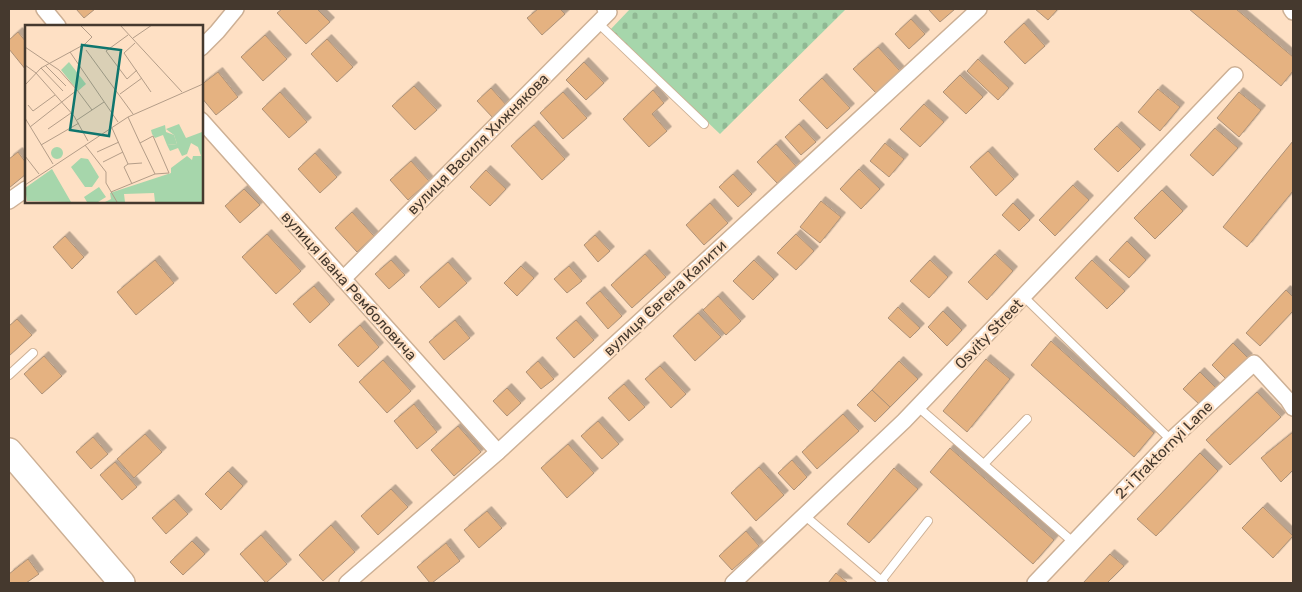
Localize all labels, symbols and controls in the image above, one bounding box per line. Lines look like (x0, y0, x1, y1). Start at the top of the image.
inset map (25, 25, 202, 202)
street label: вулиця Василя Хижнякова (404, 70, 552, 218)
street label: вулиця Івана Ремболовича (277, 208, 421, 364)
street label: вулиця Євгена Калити (600, 236, 730, 360)
street label: Osvity Street (951, 295, 1027, 373)
street label: 2-i Traktornyi Lane (1111, 397, 1217, 503)

